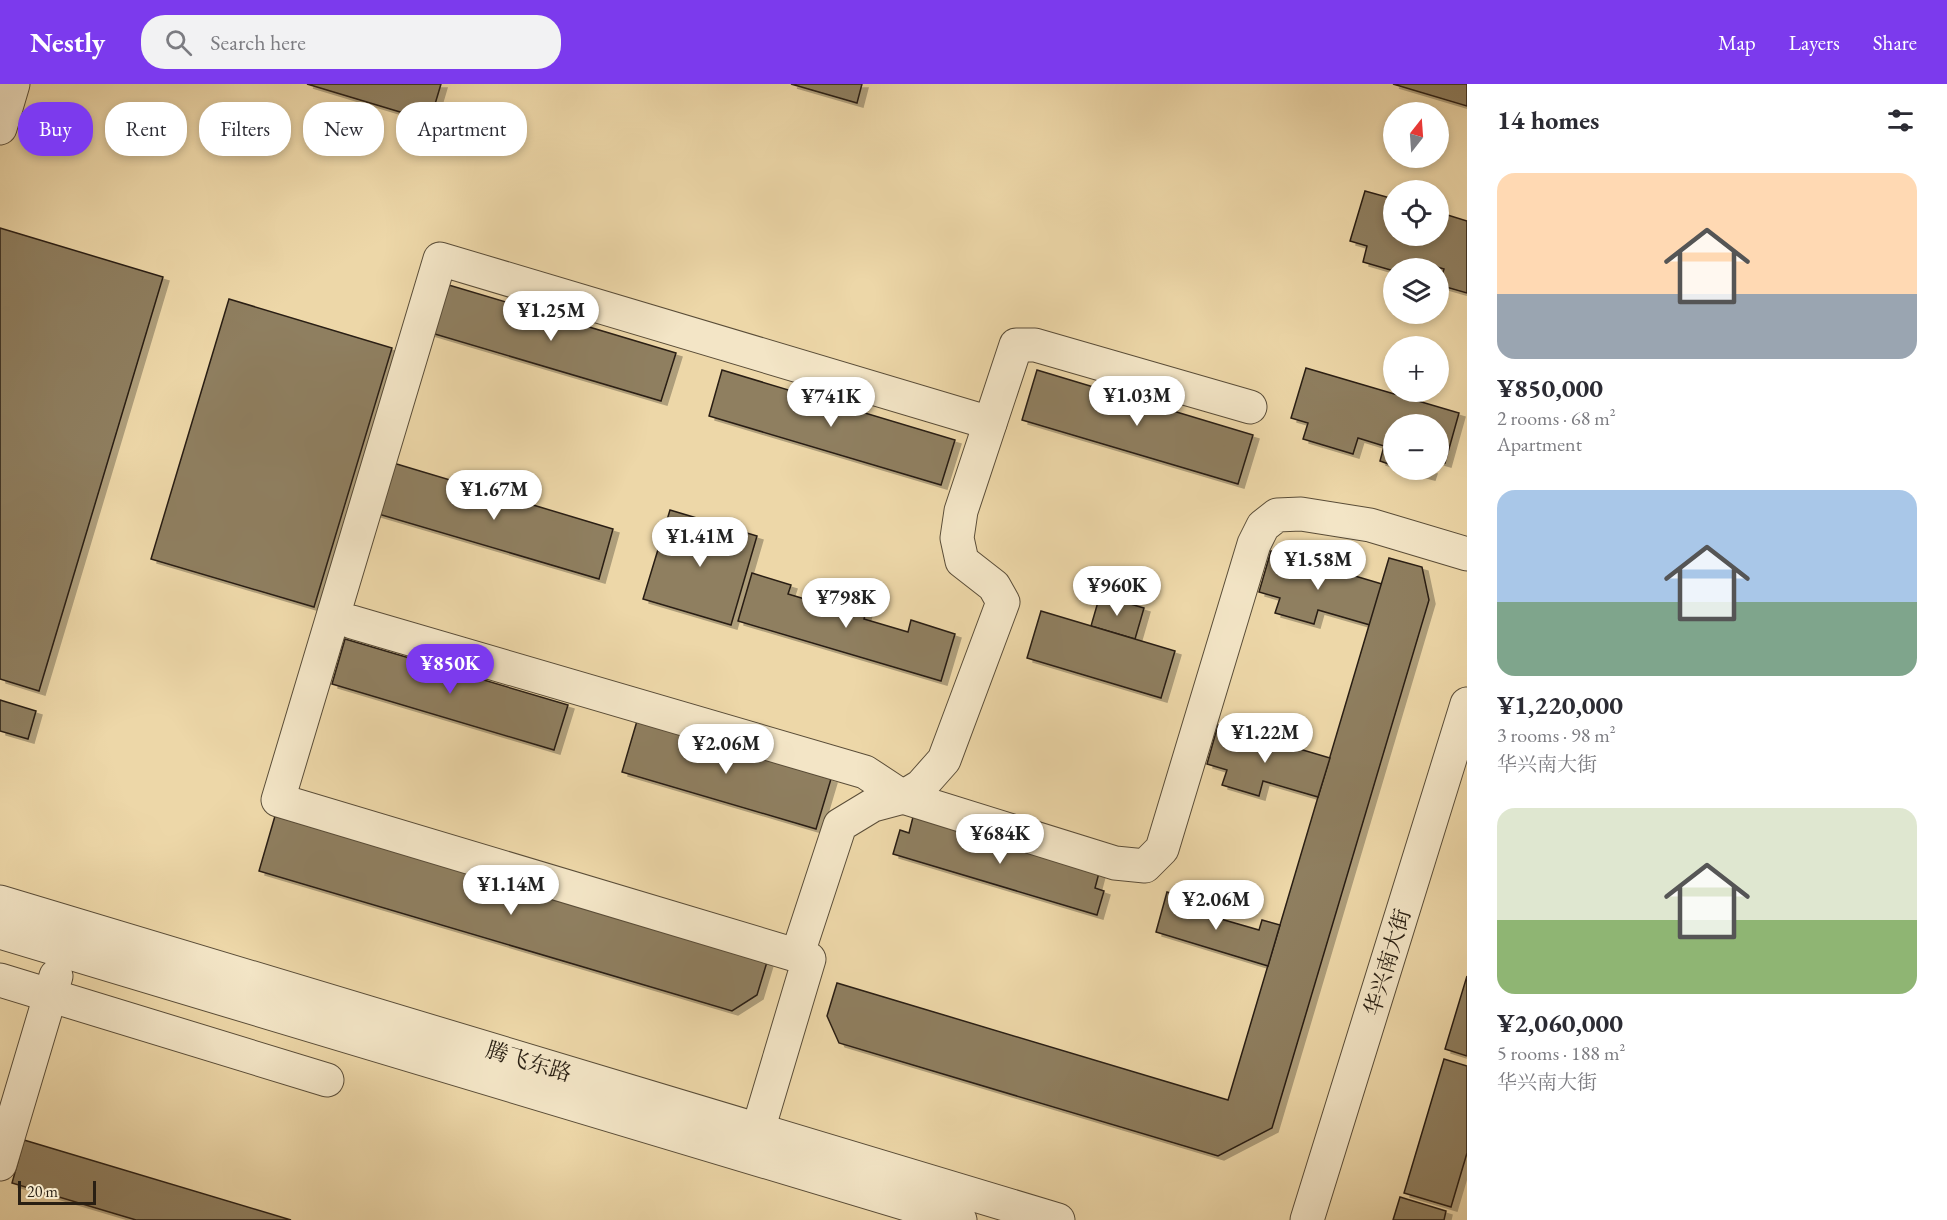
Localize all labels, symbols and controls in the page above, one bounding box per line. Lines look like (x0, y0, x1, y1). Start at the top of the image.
search box (141, 15, 561, 69)
text: Nestly (30, 24, 105, 60)
icon: search (162, 26, 195, 59)
text: Search here (210, 28, 306, 57)
text: Map (1718, 29, 1756, 56)
text: Layers (1789, 29, 1840, 56)
text: Share (1873, 29, 1917, 56)
chip: Buy (18, 102, 93, 156)
chip: Rent (105, 102, 187, 156)
chip: Filters (199, 102, 291, 156)
chip: New (303, 102, 384, 156)
chip: Apartment (396, 102, 527, 156)
north arrow (1383, 102, 1449, 168)
map controls (1383, 102, 1449, 480)
text: 14 homes (1497, 103, 1599, 137)
icon: filters (1884, 104, 1917, 137)
button: locate (1383, 180, 1449, 246)
icon: home (1653, 212, 1761, 320)
button: layers (1383, 258, 1449, 324)
pin: ¥1.25M (502, 291, 600, 342)
text: ¥1.25M (517, 297, 585, 323)
button: + (1383, 336, 1449, 402)
text: ¥850,000 (1497, 371, 1603, 405)
pin: ¥1.03M (1088, 376, 1186, 427)
pin: ¥741K (789, 377, 873, 428)
text: ¥1.03M (1103, 382, 1171, 408)
text: ¥741K (801, 383, 861, 409)
text: 2 rooms · 68 m² (1497, 405, 1616, 431)
button: − (1383, 414, 1449, 480)
text: Apartment (1497, 431, 1582, 457)
pin: ¥1.67M (445, 470, 543, 521)
text: ¥1.67M (460, 476, 528, 502)
pin: ¥1.41M (651, 517, 749, 568)
text: ¥1.41M (666, 523, 734, 549)
icon: home (1653, 529, 1761, 637)
pin: ¥1.58M (1269, 540, 1367, 591)
text: ¥1.58M (1284, 546, 1352, 572)
pin: ¥960K (1075, 566, 1159, 617)
text: ¥960K (1087, 572, 1147, 598)
pin: ¥798K (804, 578, 888, 629)
text: ¥798K (816, 584, 876, 610)
pin: ¥850K (408, 644, 492, 695)
text: ¥850K (420, 650, 480, 676)
text: ¥1,220,000 (1497, 688, 1623, 722)
pin: ¥1.22M (1216, 713, 1314, 764)
text: ¥1.22M (1231, 719, 1299, 745)
text: 3 rooms · 98 m² (1497, 722, 1616, 748)
pin: ¥2.06M (677, 724, 775, 775)
text: ¥2.06M (692, 730, 760, 756)
text: 华兴南大街 (1497, 751, 1597, 777)
pin: ¥684K (958, 814, 1042, 865)
text: ¥684K (970, 820, 1030, 846)
icon: home (1653, 847, 1761, 955)
pin: ¥1.14M (462, 865, 560, 916)
text: ¥1.14M (477, 871, 545, 897)
pin: ¥2.06M (1167, 880, 1265, 931)
text: ¥2.06M (1182, 886, 1250, 912)
street label: 华兴南大街 (1358, 905, 1417, 1019)
text: ¥2,060,000 (1497, 1006, 1623, 1040)
street label: 腾飞东路 (483, 1035, 575, 1088)
text: 5 rooms · 188 m² (1497, 1040, 1625, 1066)
text: 华兴南大街 (1497, 1069, 1597, 1095)
scale bar (18, 1178, 96, 1206)
text: 20 m (27, 1181, 58, 1202)

